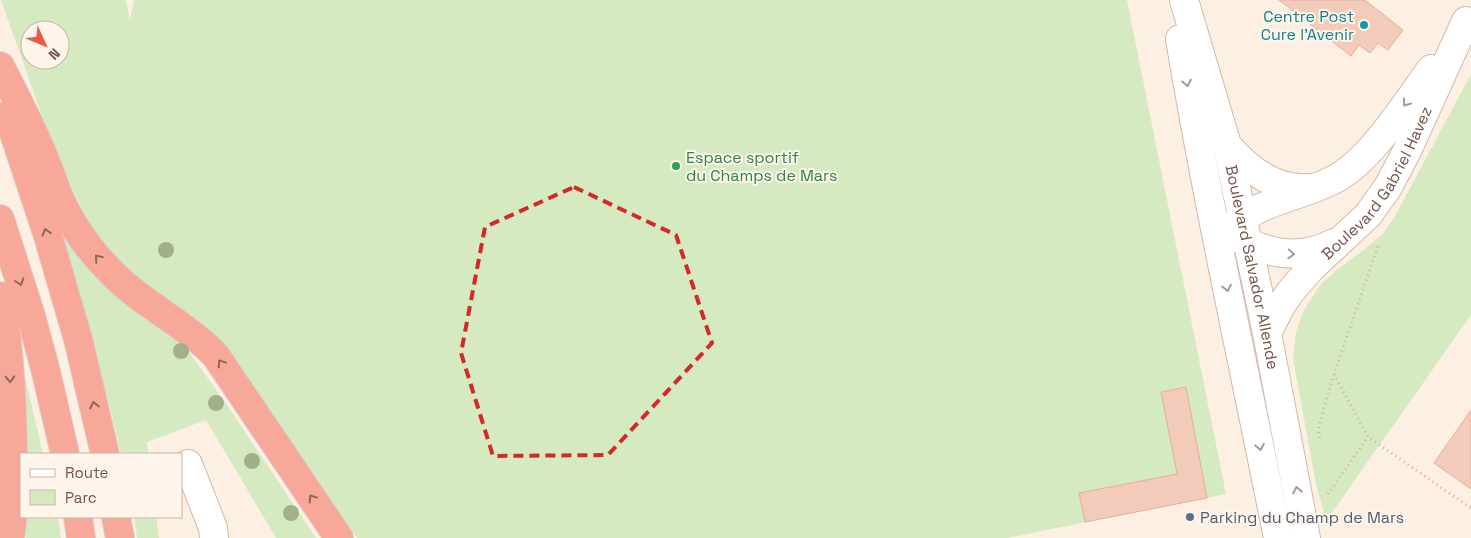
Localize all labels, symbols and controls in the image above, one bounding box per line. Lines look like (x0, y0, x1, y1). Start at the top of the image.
place label: Centre Post Cure l'Avenir (1261, 6, 1354, 45)
marker: Centre Post Cure l'Avenir (1358, 19, 1370, 31)
north arrow (20, 20, 70, 70)
text: N (45, 44, 64, 64)
one-way arrow (1182, 78, 1192, 87)
one-way arrow (1403, 97, 1412, 107)
street label: Boulevard Gabriel Havez (1317, 103, 1437, 264)
place label: Espace sportif du Champs de Mars (686, 147, 837, 186)
marker: Espace sportif du Champs de Mars (670, 160, 682, 172)
street label: Boulevard Salvador Allende (1220, 163, 1284, 371)
one-way arrow (42, 228, 52, 236)
one-way arrow (1287, 248, 1295, 259)
one-way arrow (95, 254, 104, 263)
one-way arrow (15, 278, 25, 286)
one-way arrow (1222, 283, 1232, 292)
one-way arrow (218, 359, 227, 369)
one-way arrow (5, 375, 16, 383)
one-way arrow (89, 401, 100, 410)
one-way arrow (1254, 442, 1264, 451)
legend (20, 453, 182, 518)
text: Route (65, 463, 109, 482)
one-way arrow (1293, 486, 1303, 495)
text: Parc (65, 488, 97, 507)
one-way arrow (309, 494, 318, 503)
place label: Parking du Champ de Mars (1200, 507, 1404, 528)
marker: Parking du Champ de Mars (1184, 511, 1196, 523)

